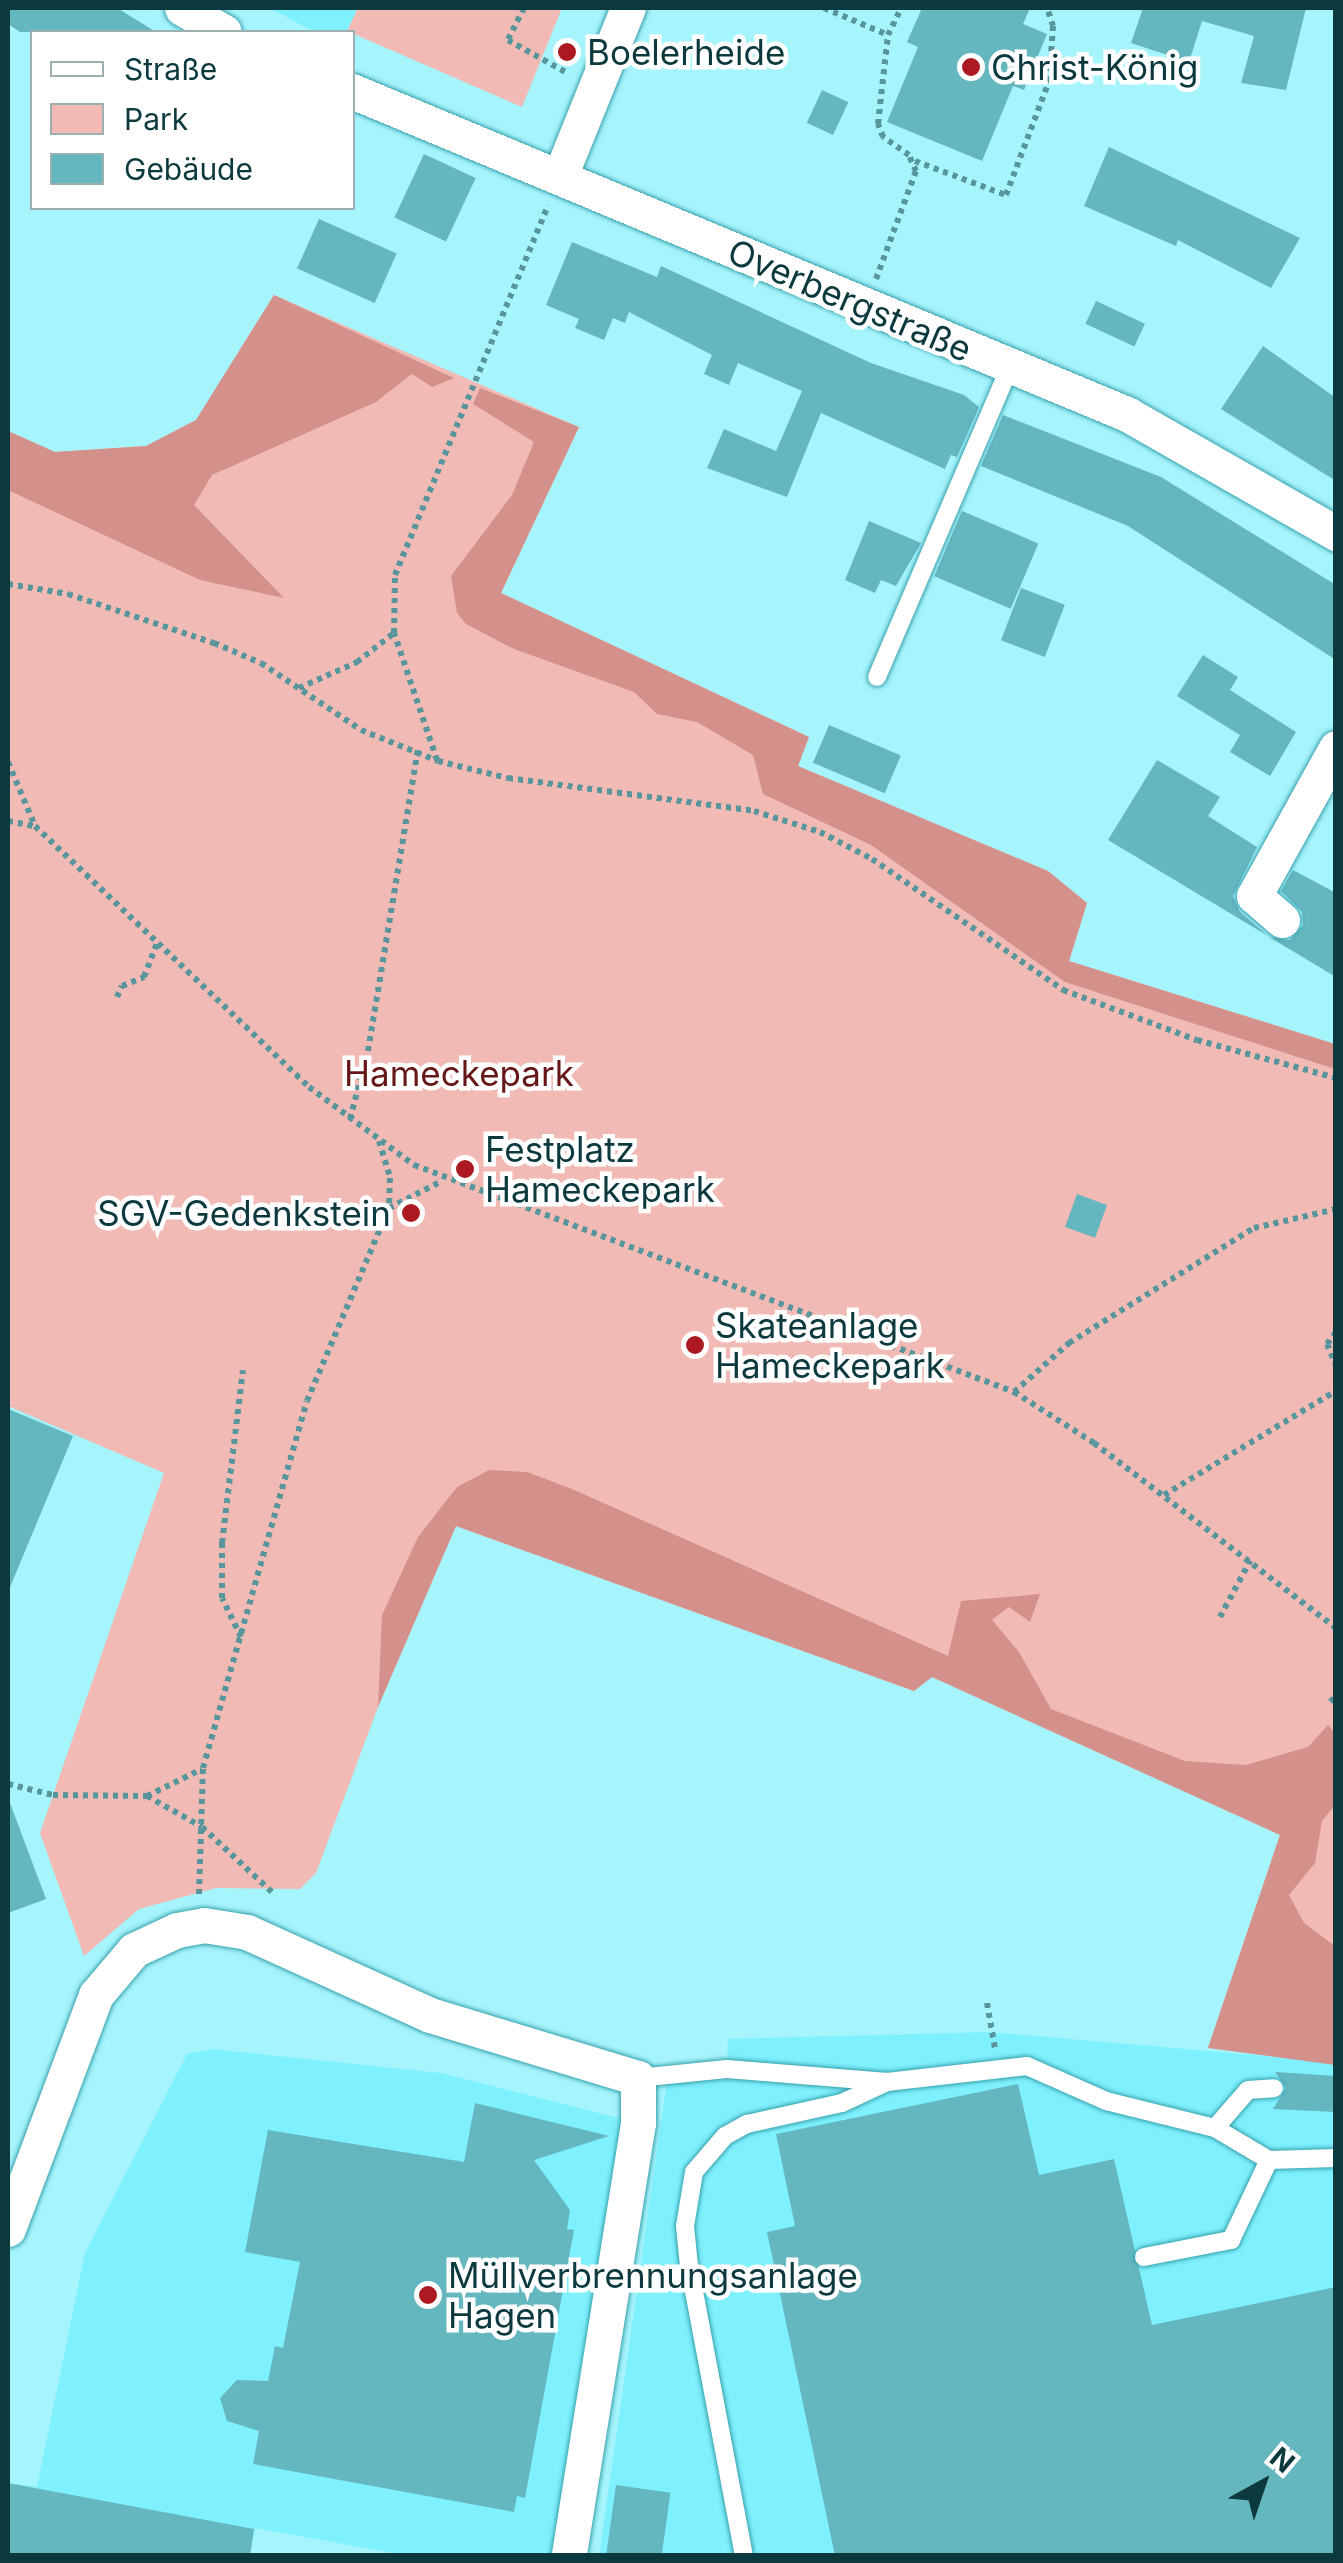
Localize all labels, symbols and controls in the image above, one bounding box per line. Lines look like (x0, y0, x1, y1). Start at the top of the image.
legend (30, 30, 355, 210)
place label: Boelerheide (587, 31, 785, 73)
marker: Boelerheide (556, 41, 578, 63)
place label: Christ-König (991, 46, 1199, 88)
text: Straße (124, 51, 217, 87)
marker: Christ-König (960, 56, 982, 78)
text: Park (124, 101, 188, 137)
text: Gebäude (124, 151, 253, 187)
street label: Overbergstraße (722, 230, 978, 370)
park label: Hameckepark (344, 1052, 574, 1094)
place label: Festplatz Hameckepark (485, 1128, 715, 1210)
marker: Festplatz Hameckepark (454, 1158, 476, 1180)
place label: SGV-Gedenkstein (97, 1192, 391, 1234)
marker: SGV-Gedenkstein (400, 1202, 422, 1224)
place label: Skateanlage Hameckepark (715, 1304, 945, 1386)
marker: Skateanlage Hameckepark (684, 1334, 706, 1356)
place label: Müllverbrennungsanlage Hagen (448, 2254, 858, 2336)
marker: Müllverbrennungsanlage Hagen (417, 2284, 439, 2306)
north arrow (1213, 2433, 1313, 2533)
text: N (1263, 2440, 1301, 2480)

